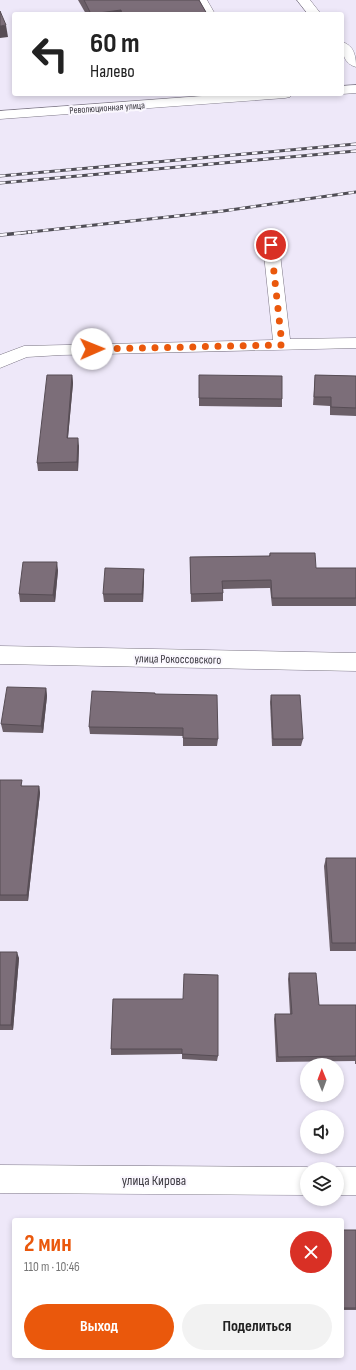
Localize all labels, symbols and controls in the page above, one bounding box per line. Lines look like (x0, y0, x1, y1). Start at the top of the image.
text: 60 m (90, 27, 139, 60)
icon: left (24, 28, 76, 80)
text: Налево (90, 61, 135, 82)
street label: Революционная улица (69, 99, 145, 117)
pin (254, 228, 288, 262)
icon: arrive (260, 234, 282, 256)
position arrow (71, 328, 113, 370)
street label: улица Рокоссовского (134, 651, 222, 668)
north arrow (300, 1058, 344, 1102)
map controls (300, 1058, 344, 1206)
button: sound (300, 1110, 344, 1154)
button: layers (300, 1162, 344, 1206)
street label: улица Кирова (122, 1172, 186, 1189)
text: 2 мин (24, 1229, 72, 1258)
button: close (290, 1231, 332, 1273)
text: 110 m · 10:46 (24, 1259, 80, 1275)
button: Выход (24, 1304, 174, 1350)
button: Поделиться (182, 1304, 332, 1350)

